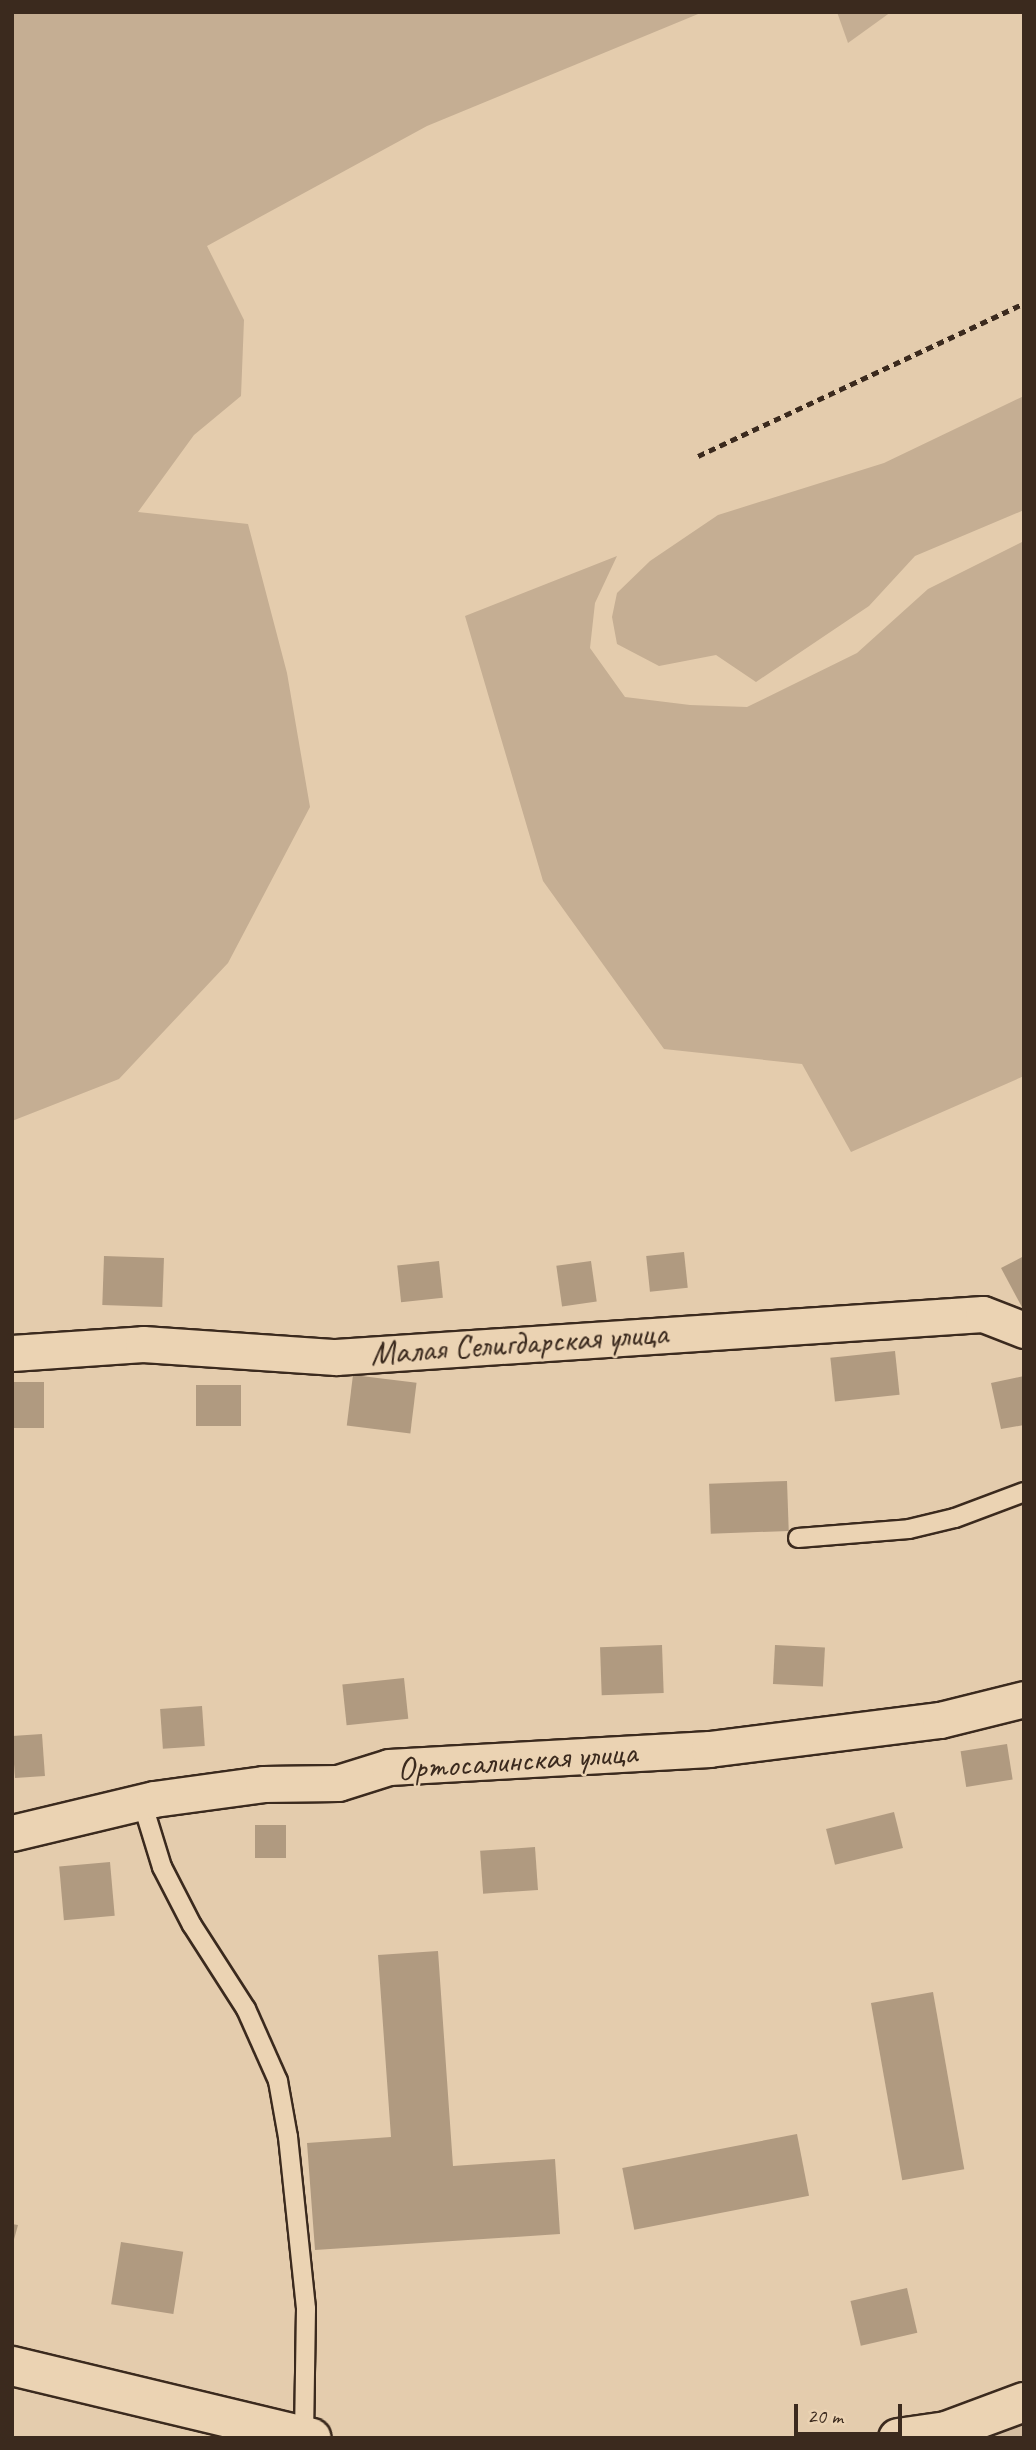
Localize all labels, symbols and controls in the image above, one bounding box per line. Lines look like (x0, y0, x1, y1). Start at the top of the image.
street label: Малая Селигдарская улица (367, 1314, 671, 1374)
street label: Ортосалинская улица (394, 1733, 640, 1789)
scale bar (798, 2390, 906, 2434)
text: 20 m (807, 2403, 843, 2429)

